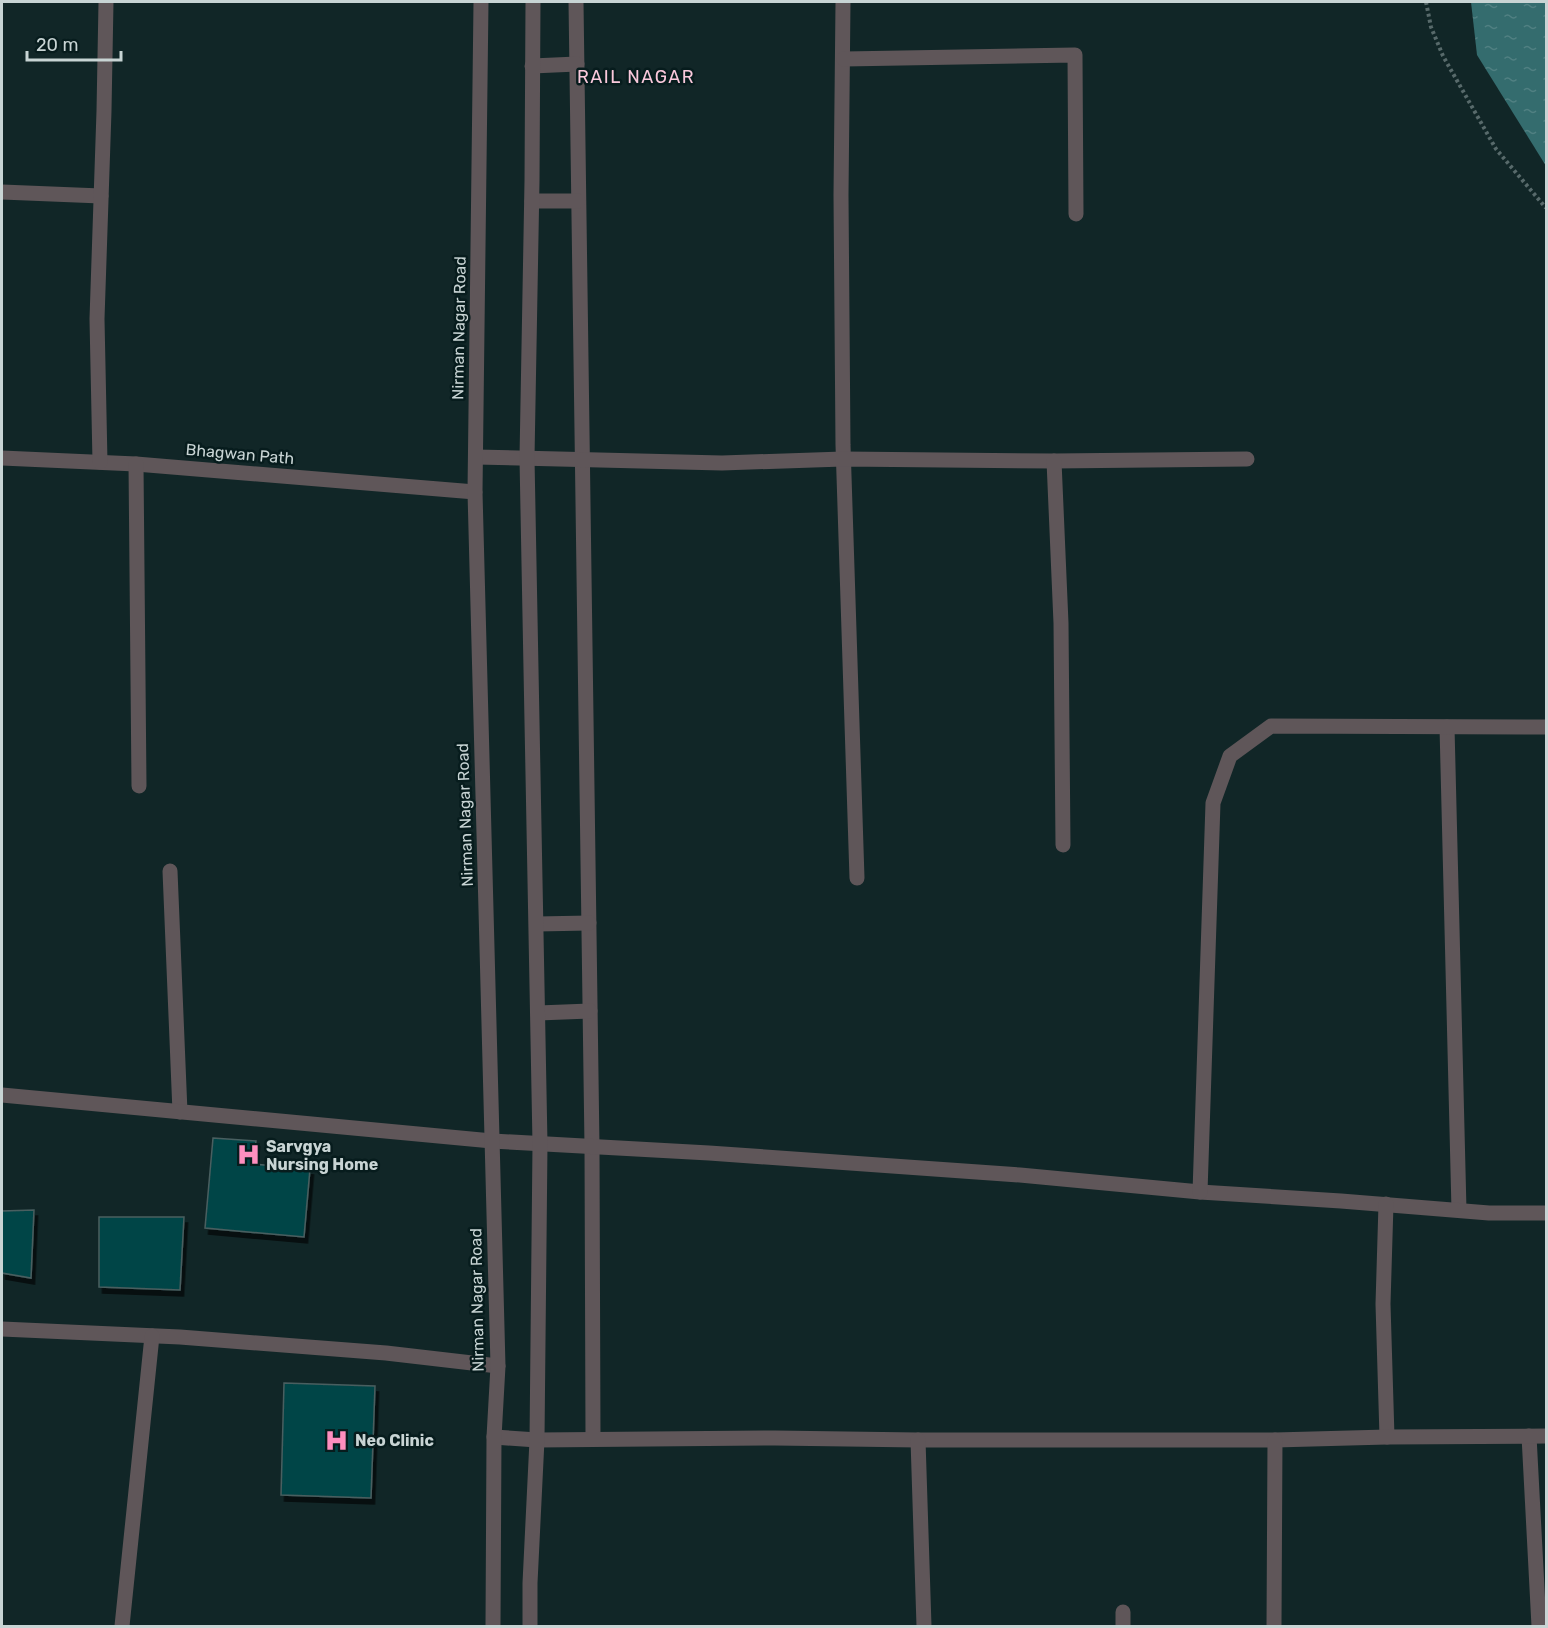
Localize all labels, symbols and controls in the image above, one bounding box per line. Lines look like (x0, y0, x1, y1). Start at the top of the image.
scale bar (27, 24, 122, 62)
text: 20 m (36, 34, 78, 56)
district label: RAIL NAGAR (577, 66, 695, 88)
street label: Nirman Nagar Road (448, 256, 470, 400)
street label: Bhagwan Path (185, 440, 295, 468)
street label: Nirman Nagar Road (453, 743, 477, 887)
place label: Sarvgya Nursing Home (266, 1137, 378, 1174)
hospital icon: Sarvgya Nursing Home (235, 1142, 261, 1168)
street label: Nirman Nagar Road (466, 1228, 488, 1372)
hospital icon: Neo Clinic (324, 1427, 350, 1453)
place label: Neo Clinic (355, 1431, 434, 1450)

